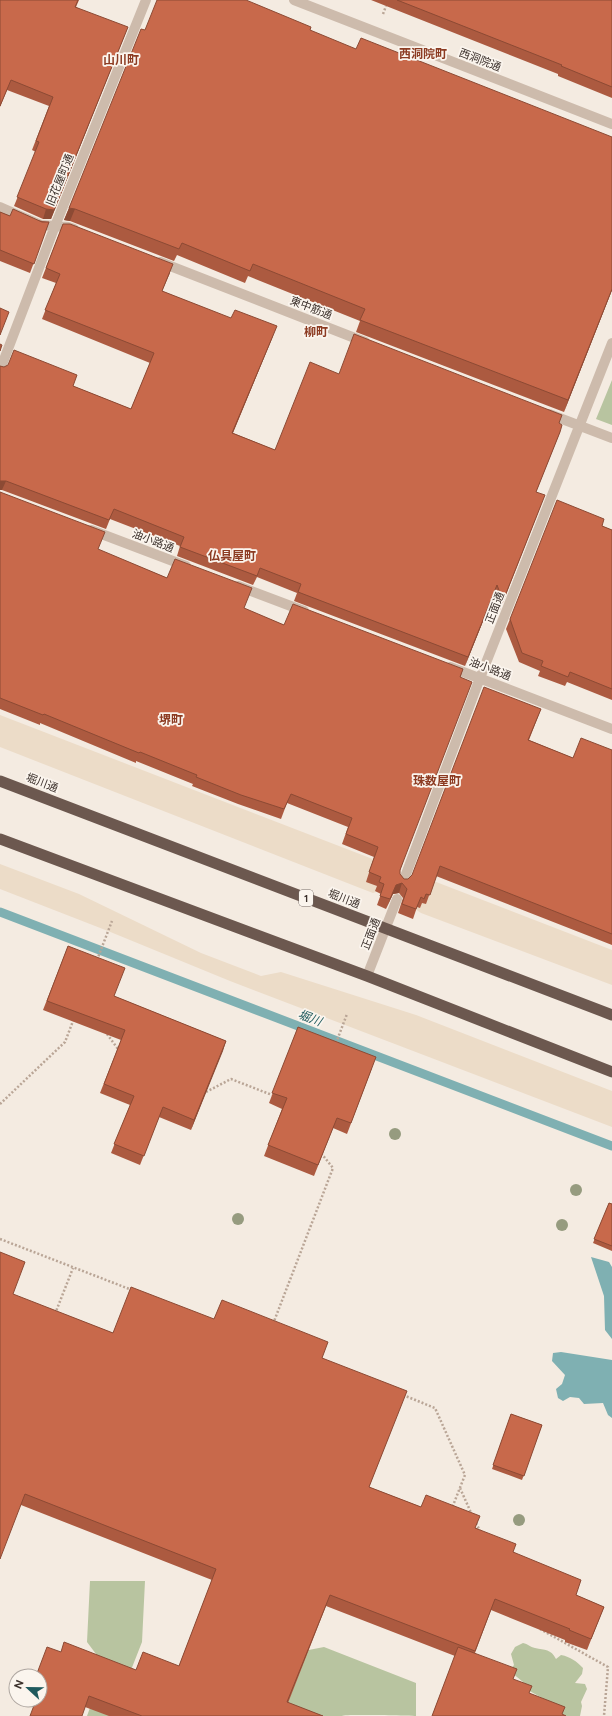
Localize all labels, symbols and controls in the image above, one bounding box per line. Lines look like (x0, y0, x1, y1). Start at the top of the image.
street label: 西洞院通 (457, 46, 503, 74)
district label: 西洞院町 (399, 47, 447, 61)
district label: 山川町 (103, 53, 139, 67)
street label: 旧花屋町通 (44, 152, 76, 208)
street label: 東中筋通 (288, 294, 334, 322)
district label: 柳町 (304, 325, 328, 339)
street label: 油小路通 (130, 527, 176, 555)
district label: 仏具屋町 (208, 549, 256, 563)
street label: 正面通 (483, 590, 507, 626)
street label: 油小路通 (467, 655, 513, 683)
district label: 堺町 (159, 713, 183, 727)
street label: 堀川通 (24, 771, 60, 795)
district label: 珠数屋町 (413, 774, 461, 788)
street label: 堀川通 (326, 887, 362, 911)
road number: 1 (299, 890, 313, 906)
street label: 正面通 (359, 916, 383, 952)
water label: 堀川 (296, 1007, 326, 1030)
north arrow (8, 1668, 48, 1708)
text: N (12, 1678, 27, 1691)

